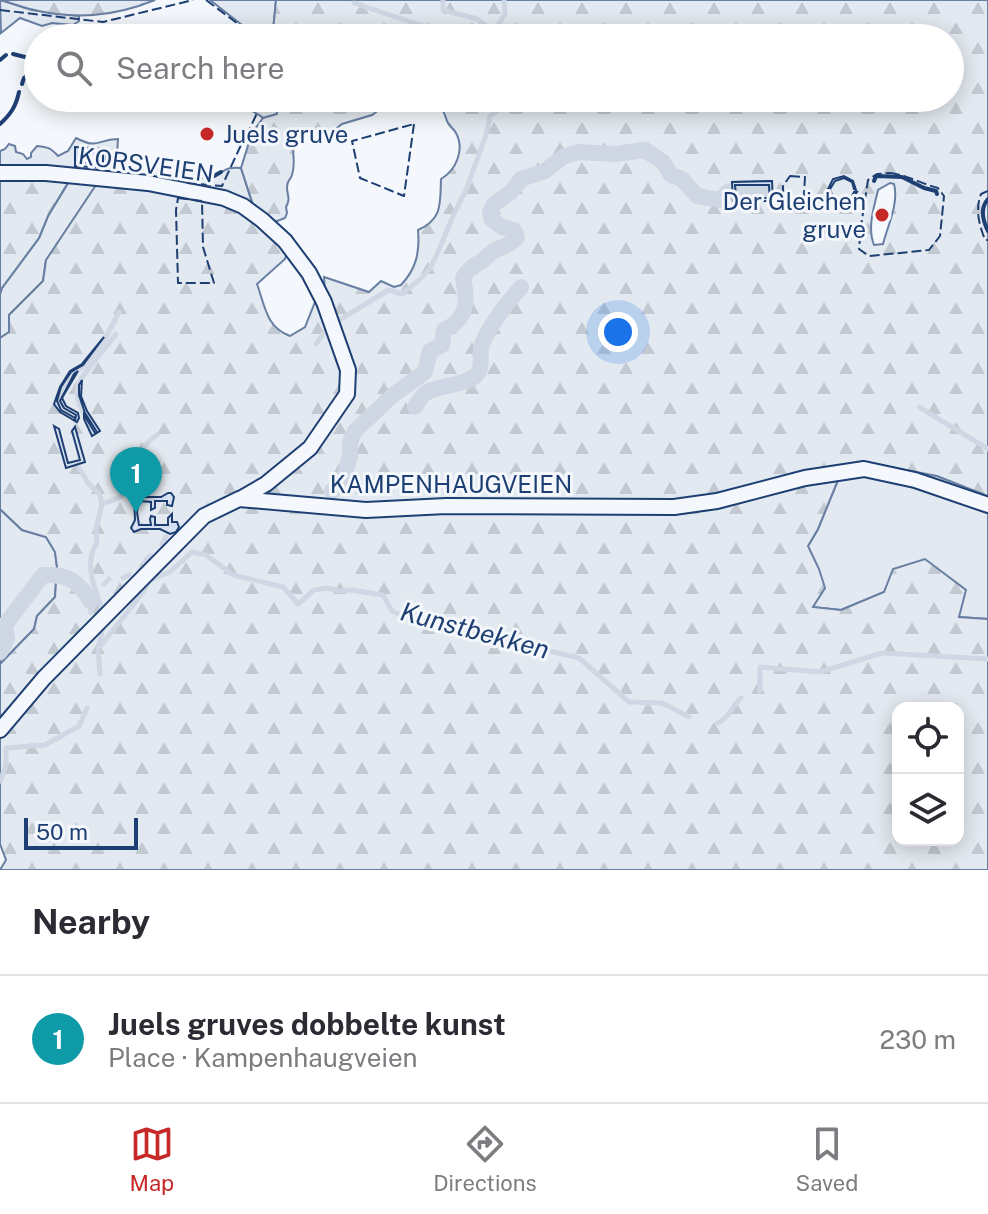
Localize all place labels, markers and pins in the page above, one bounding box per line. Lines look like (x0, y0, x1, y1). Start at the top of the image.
place label: Juels gruve (223, 120, 348, 148)
marker: Juels gruve (198, 125, 216, 143)
place label: Der Gleichen gruve (723, 187, 866, 243)
marker: Der Gleichen gruve (873, 206, 891, 224)
pin: 1 (110, 447, 162, 513)

